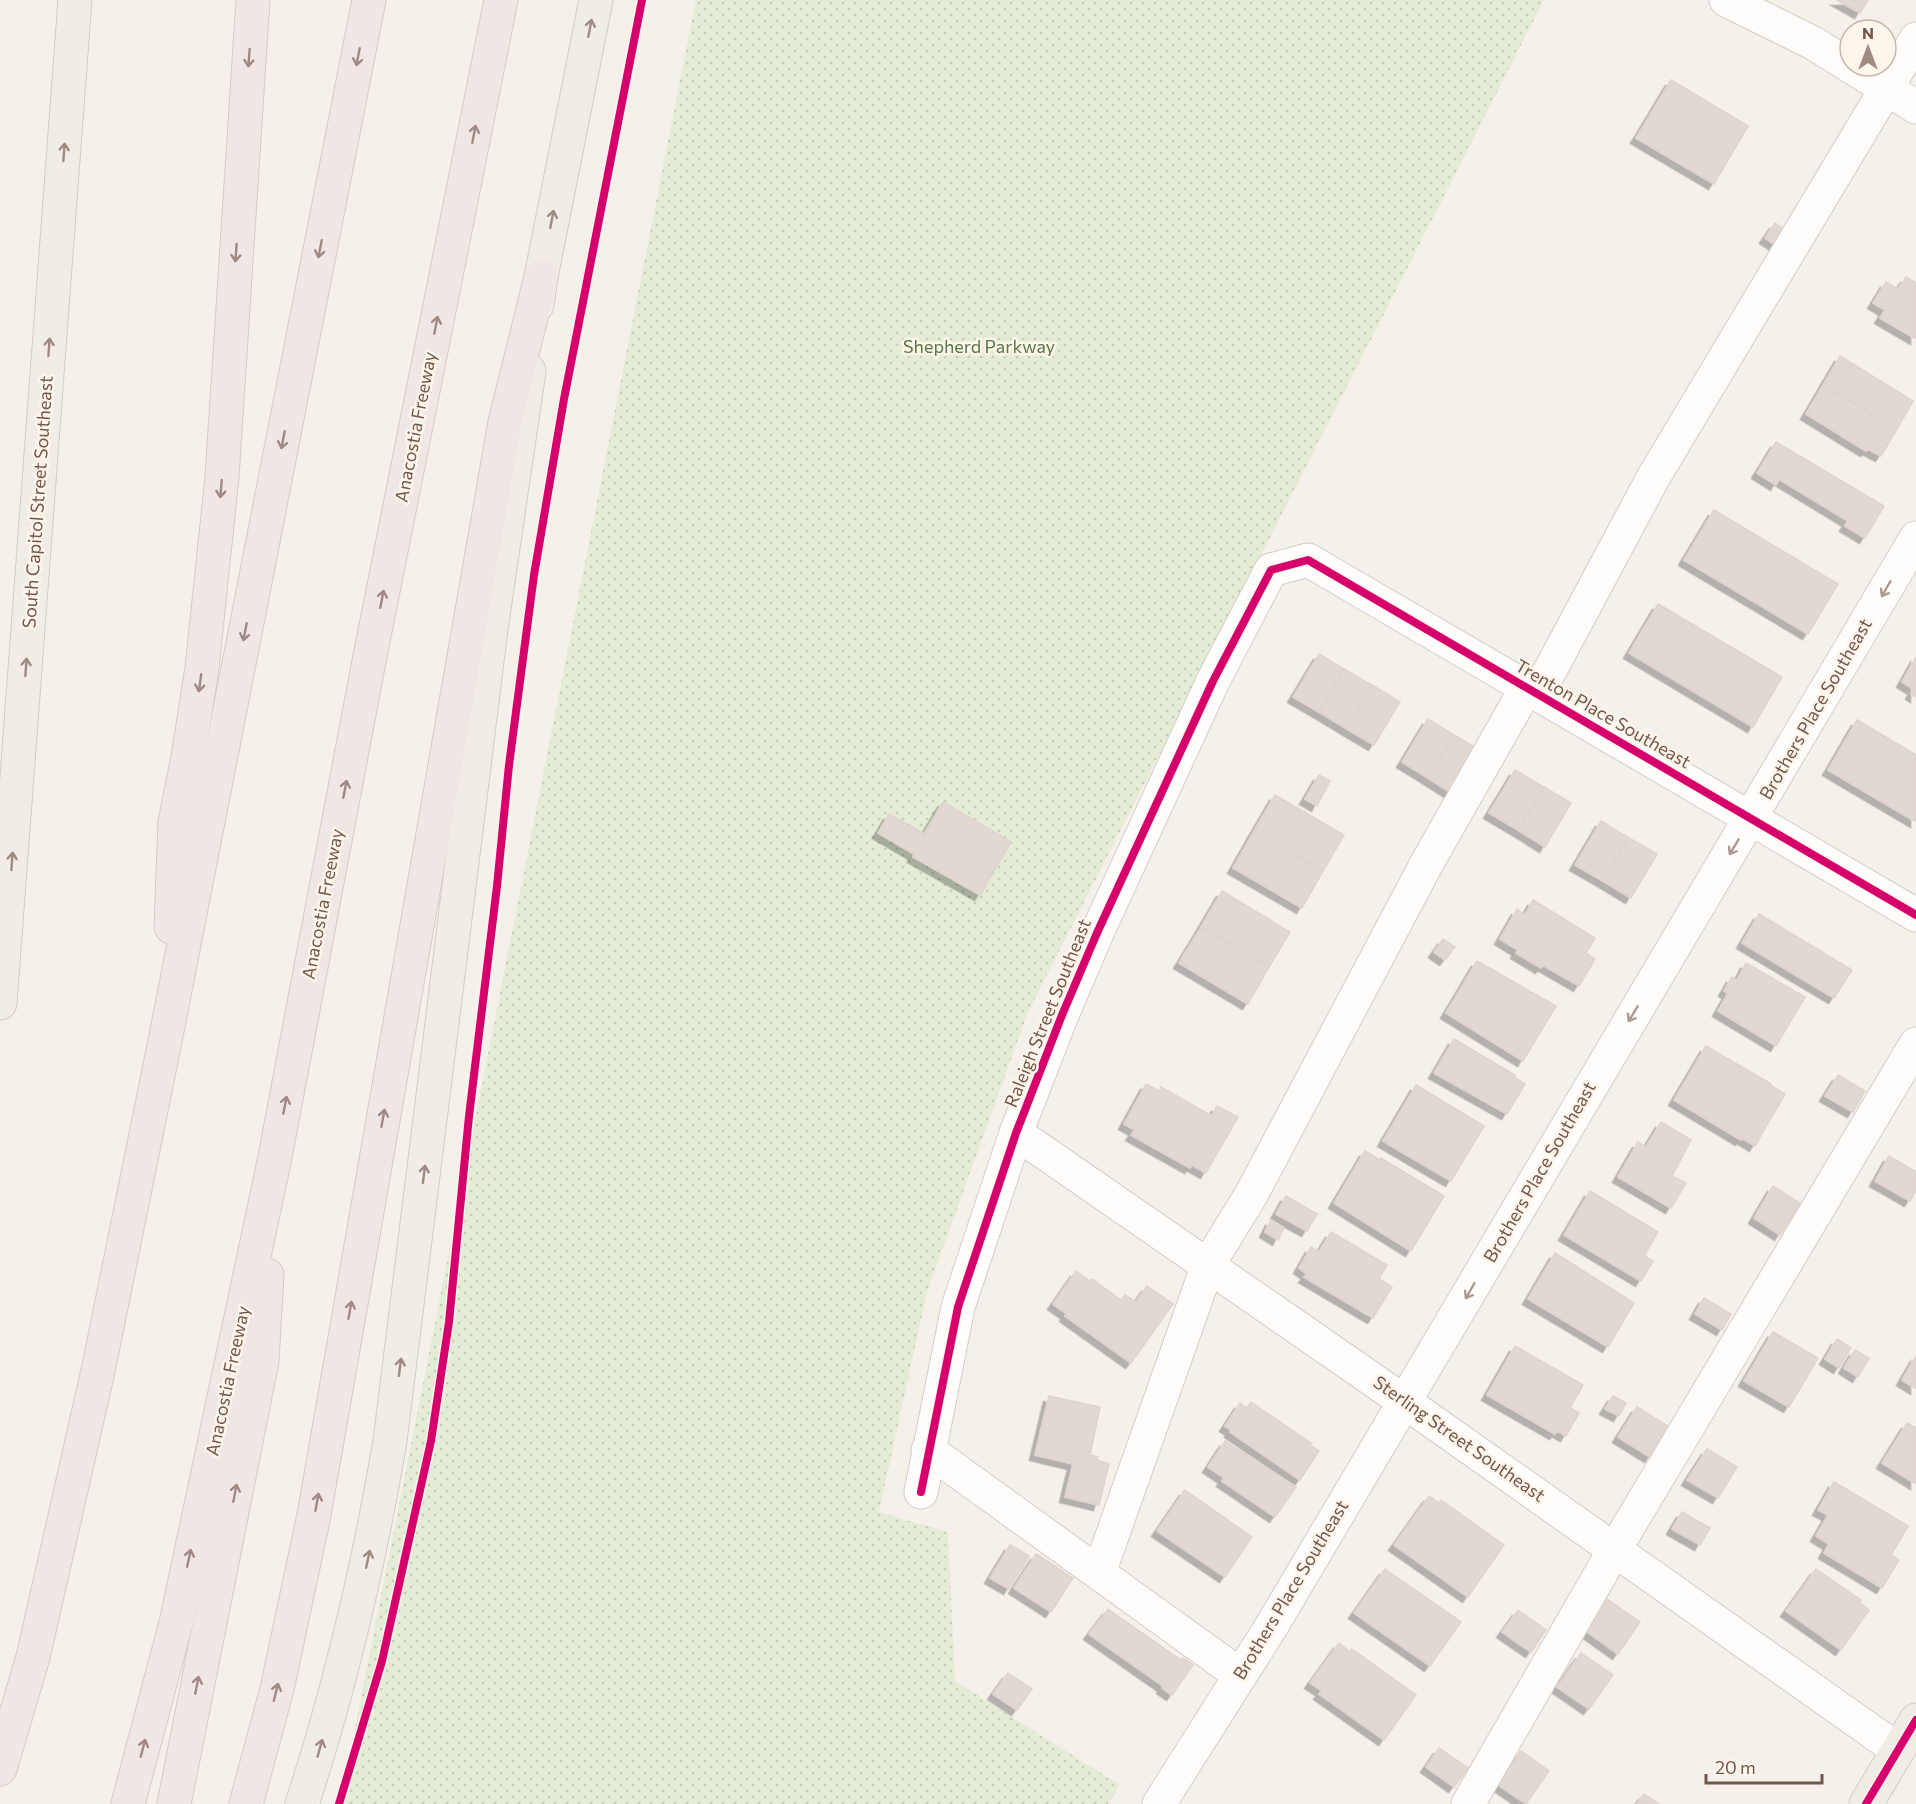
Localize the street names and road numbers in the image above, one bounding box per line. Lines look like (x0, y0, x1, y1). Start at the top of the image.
street label: Anacostia Freeway (390, 350, 440, 504)
street label: South Capitol Street Southeast (17, 375, 57, 629)
street label: Brothers Place Southeast (1754, 614, 1876, 803)
street label: Trenton Place Southeast (1512, 654, 1695, 772)
street label: Anacostia Freeway (297, 827, 347, 981)
street label: Raleigh Street Southeast (999, 915, 1095, 1110)
street label: Brothers Place Southeast (1478, 1077, 1600, 1266)
street label: Anacostia Freeway (200, 1304, 254, 1458)
street label: Sterling Street Southeast (1369, 1370, 1550, 1506)
street label: Brothers Place Southeast (1228, 1496, 1352, 1683)

